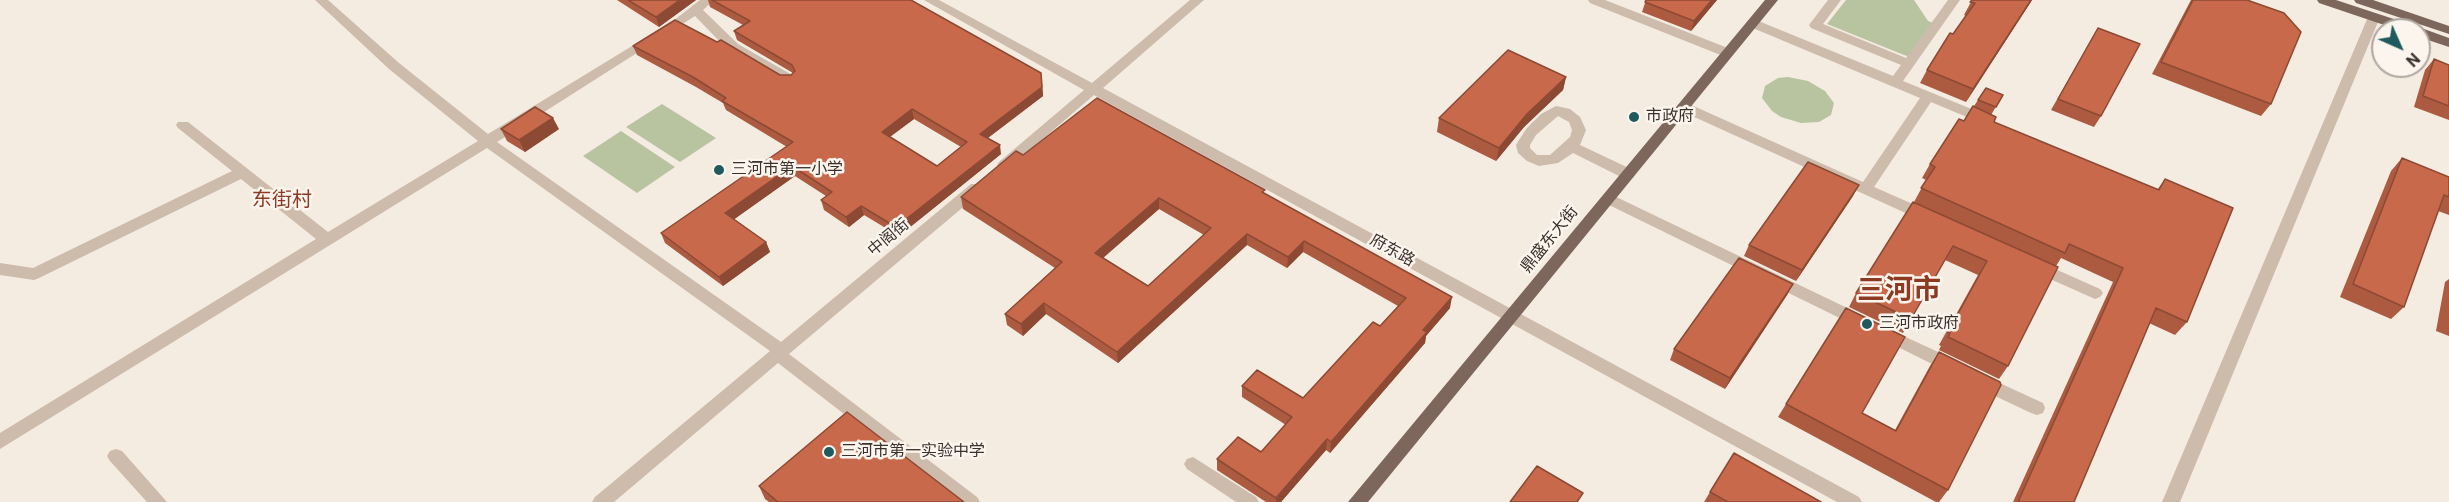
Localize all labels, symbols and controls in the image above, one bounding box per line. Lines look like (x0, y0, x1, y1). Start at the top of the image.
north arrow (2371, 18, 2431, 78)
text: N (2402, 49, 2423, 70)
place label: 市政府 (1646, 107, 1694, 127)
marker: 市政府 (1627, 110, 1641, 124)
place label: 三河市第一小学 (731, 160, 843, 180)
marker: 三河市第一小学 (712, 163, 726, 177)
district label: 东街村 (252, 189, 312, 213)
street label: 鼎盛东大街 (1517, 203, 1583, 277)
street label: 中阁街 (864, 215, 914, 261)
street label: 府东路 (1366, 231, 1418, 271)
district label: 三河市 (1857, 275, 1941, 309)
place label: 三河市政府 (1879, 314, 1959, 334)
marker: 三河市政府 (1860, 317, 1874, 331)
place label: 三河市第一实验中学 (841, 442, 985, 462)
marker: 三河市第一实验中学 (822, 445, 836, 459)

